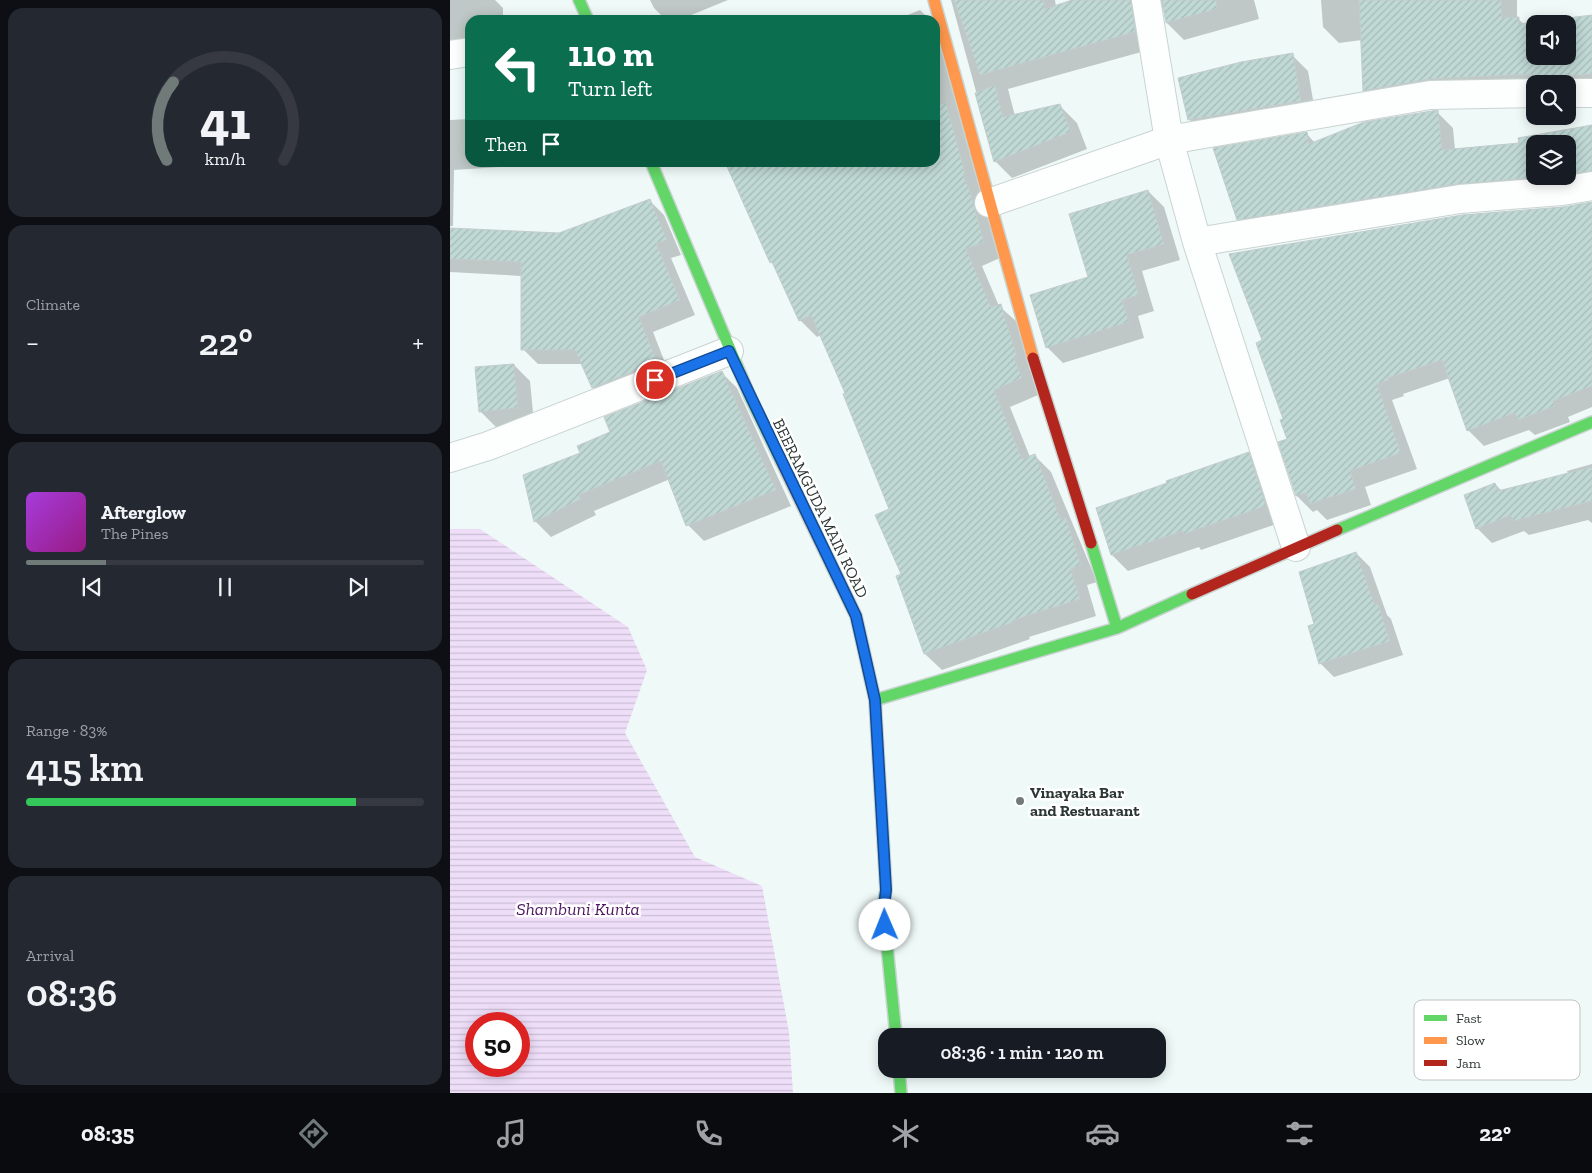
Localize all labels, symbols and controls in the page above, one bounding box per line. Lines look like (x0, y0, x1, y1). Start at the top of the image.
map controls (1526, 15, 1576, 185)
button: sound (1526, 15, 1576, 65)
text: 110 m (568, 33, 654, 75)
icon: left (485, 35, 550, 100)
text: Turn left (568, 75, 652, 102)
button: search (1526, 75, 1576, 125)
text: 41 (200, 90, 250, 152)
icon: arrive (537, 130, 565, 158)
text: Then (485, 133, 527, 156)
button: layers (1526, 135, 1576, 185)
text: km/h (205, 148, 245, 170)
text: Climate (26, 295, 80, 314)
text: 22° (198, 319, 253, 365)
text: − (26, 326, 39, 359)
text: + (412, 326, 424, 359)
pin (634, 359, 676, 401)
icon: arrive (641, 366, 669, 394)
street label: BEERAMGUDA MAIN ROAD (769, 415, 872, 601)
text: Afterglow (101, 501, 186, 524)
text: The Pines (101, 524, 168, 543)
icon: previous (78, 573, 106, 601)
icon: pause (211, 573, 239, 601)
icon: next (344, 573, 372, 601)
text: Range · 83% (26, 721, 107, 740)
text: 415 km (26, 745, 143, 791)
place label: Vinayaka Bar and Restuarant (1030, 783, 1140, 820)
marker: Vinayaka Bar and Restuarant (1014, 795, 1026, 807)
water label: Shambuni Kunta (516, 898, 640, 920)
position arrow (858, 898, 910, 950)
text: Arrival (26, 946, 74, 965)
text: 08:36 (26, 970, 117, 1016)
legend (1414, 1000, 1580, 1080)
text: Fast (1456, 1010, 1483, 1027)
speed limit sign: 50 (465, 1012, 530, 1077)
text: Slow (1456, 1032, 1485, 1049)
text: 08:36 · 1 min · 120 m (940, 1041, 1104, 1064)
text: Jam (1456, 1055, 1481, 1072)
icon: directions (296, 1116, 331, 1151)
icon: music (494, 1116, 529, 1151)
icon: phone (691, 1116, 726, 1151)
icon: climate (888, 1116, 923, 1151)
icon: car (1085, 1116, 1120, 1151)
icon: filters (1282, 1116, 1317, 1151)
text: 08:35 (81, 1120, 134, 1147)
text: 22° (1479, 1120, 1511, 1147)

